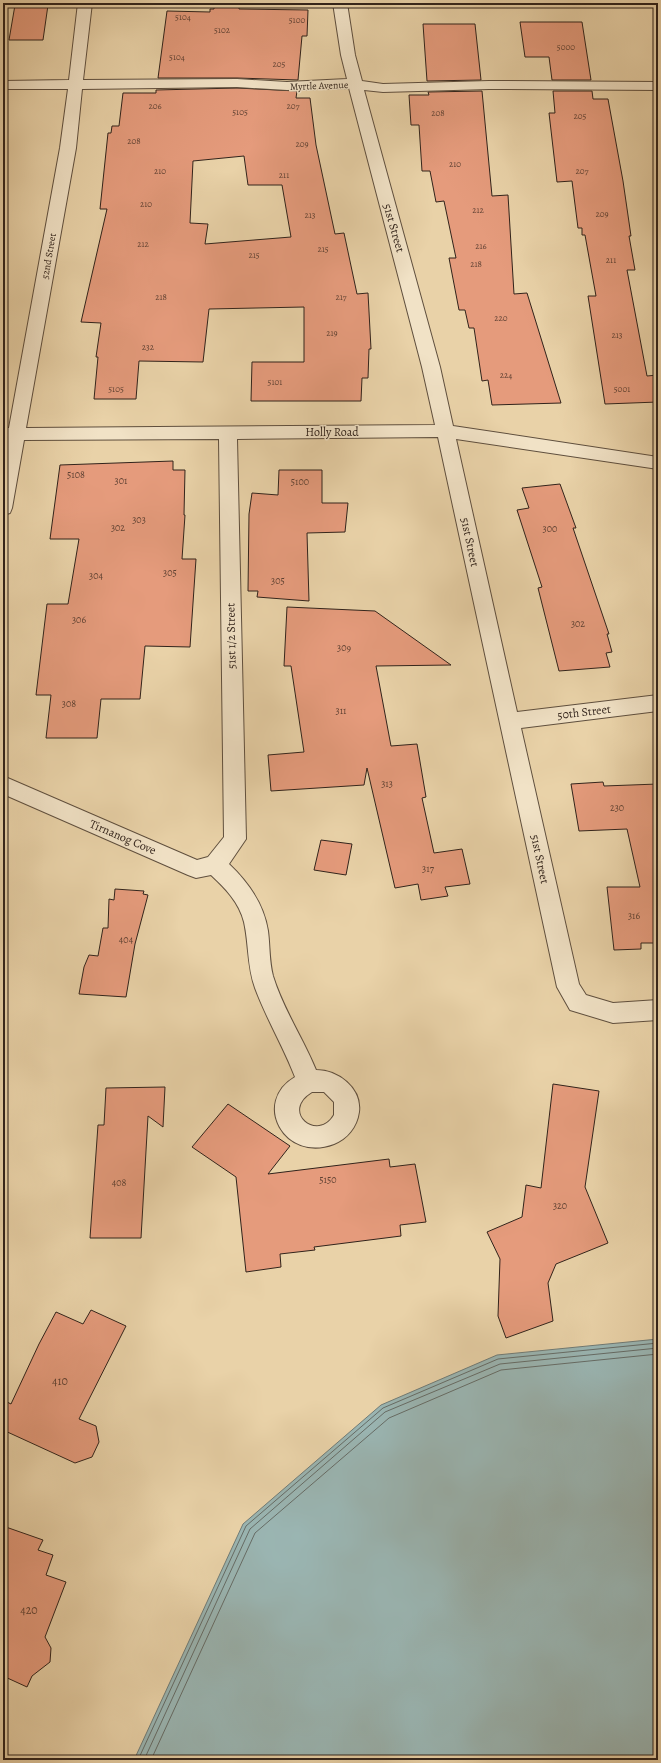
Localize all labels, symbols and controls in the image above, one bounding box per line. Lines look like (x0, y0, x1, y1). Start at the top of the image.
house number: 5104 (175, 11, 191, 23)
house number: 5100 (289, 14, 305, 26)
house number: 5102 (214, 24, 231, 36)
house number: 5000 (557, 41, 575, 53)
house number: 5104 (169, 51, 185, 63)
house number: 205 (273, 58, 286, 70)
street label: Myrtle Avenue (290, 78, 349, 93)
house number: 206 (148, 100, 162, 112)
house number: 207 (287, 100, 300, 112)
house number: 5105 (232, 106, 248, 118)
house number: 208 (431, 107, 445, 119)
house number: 205 (574, 110, 587, 122)
house number: 208 (127, 135, 141, 147)
house number: 209 (295, 138, 309, 150)
house number: 210 (449, 158, 461, 170)
house number: 210 (154, 165, 166, 177)
house number: 207 (576, 165, 589, 177)
house number: 211 (279, 169, 289, 181)
house number: 210 (140, 198, 152, 210)
street label: 51st Street (379, 202, 409, 254)
house number: 212 (472, 204, 485, 216)
house number: 209 (595, 208, 609, 220)
house number: 213 (304, 209, 316, 221)
street label: 52nd Street (38, 231, 59, 280)
house number: 212 (137, 238, 150, 250)
house number: 216 (475, 240, 487, 252)
house number: 215 (317, 243, 329, 255)
house number: 215 (248, 249, 260, 261)
house number: 211 (606, 254, 616, 266)
house number: 218 (470, 258, 482, 270)
house number: 218 (155, 291, 167, 303)
house number: 217 (335, 291, 347, 303)
house number: 220 (494, 312, 508, 324)
house number: 219 (326, 327, 338, 339)
house number: 213 (611, 329, 623, 341)
house number: 232 (142, 341, 155, 353)
house number: 224 (500, 369, 512, 381)
house number: 5101 (268, 376, 282, 388)
house number: 5105 (108, 383, 124, 395)
house number: 5001 (614, 383, 630, 395)
street label: Holly Road (305, 424, 359, 440)
house number: 5108 (67, 468, 85, 481)
house number: 301 (115, 474, 128, 487)
house number: 5100 (291, 475, 309, 488)
house number: 303 (132, 513, 146, 526)
street label: 51st Street (457, 516, 483, 568)
house number: 302 (111, 521, 125, 534)
house number: 300 (543, 522, 557, 535)
house number: 305 (163, 566, 177, 579)
house number: 304 (89, 569, 103, 582)
house number: 305 (271, 574, 285, 587)
street label: 51st 1/2 Street (222, 603, 240, 669)
house number: 306 (72, 613, 86, 626)
house number: 302 (571, 617, 585, 630)
house number: 309 (337, 641, 351, 654)
house number: 308 (62, 697, 76, 710)
street label: 50th Street (556, 701, 612, 723)
house number: 311 (336, 704, 347, 717)
house number: 313 (381, 777, 393, 790)
house number: 230 (610, 801, 624, 814)
street label: Tirnanog Cove (87, 816, 159, 858)
street label: 51st Street (527, 833, 553, 885)
house number: 317 (422, 862, 435, 875)
house number: 316 (628, 909, 640, 922)
house number: 404 (119, 933, 134, 946)
house number: 5150 (319, 1173, 337, 1186)
house number: 408 (112, 1176, 127, 1189)
house number: 320 (553, 1199, 567, 1212)
house number: 410 (52, 1373, 68, 1389)
house number: 420 (20, 1602, 38, 1618)

